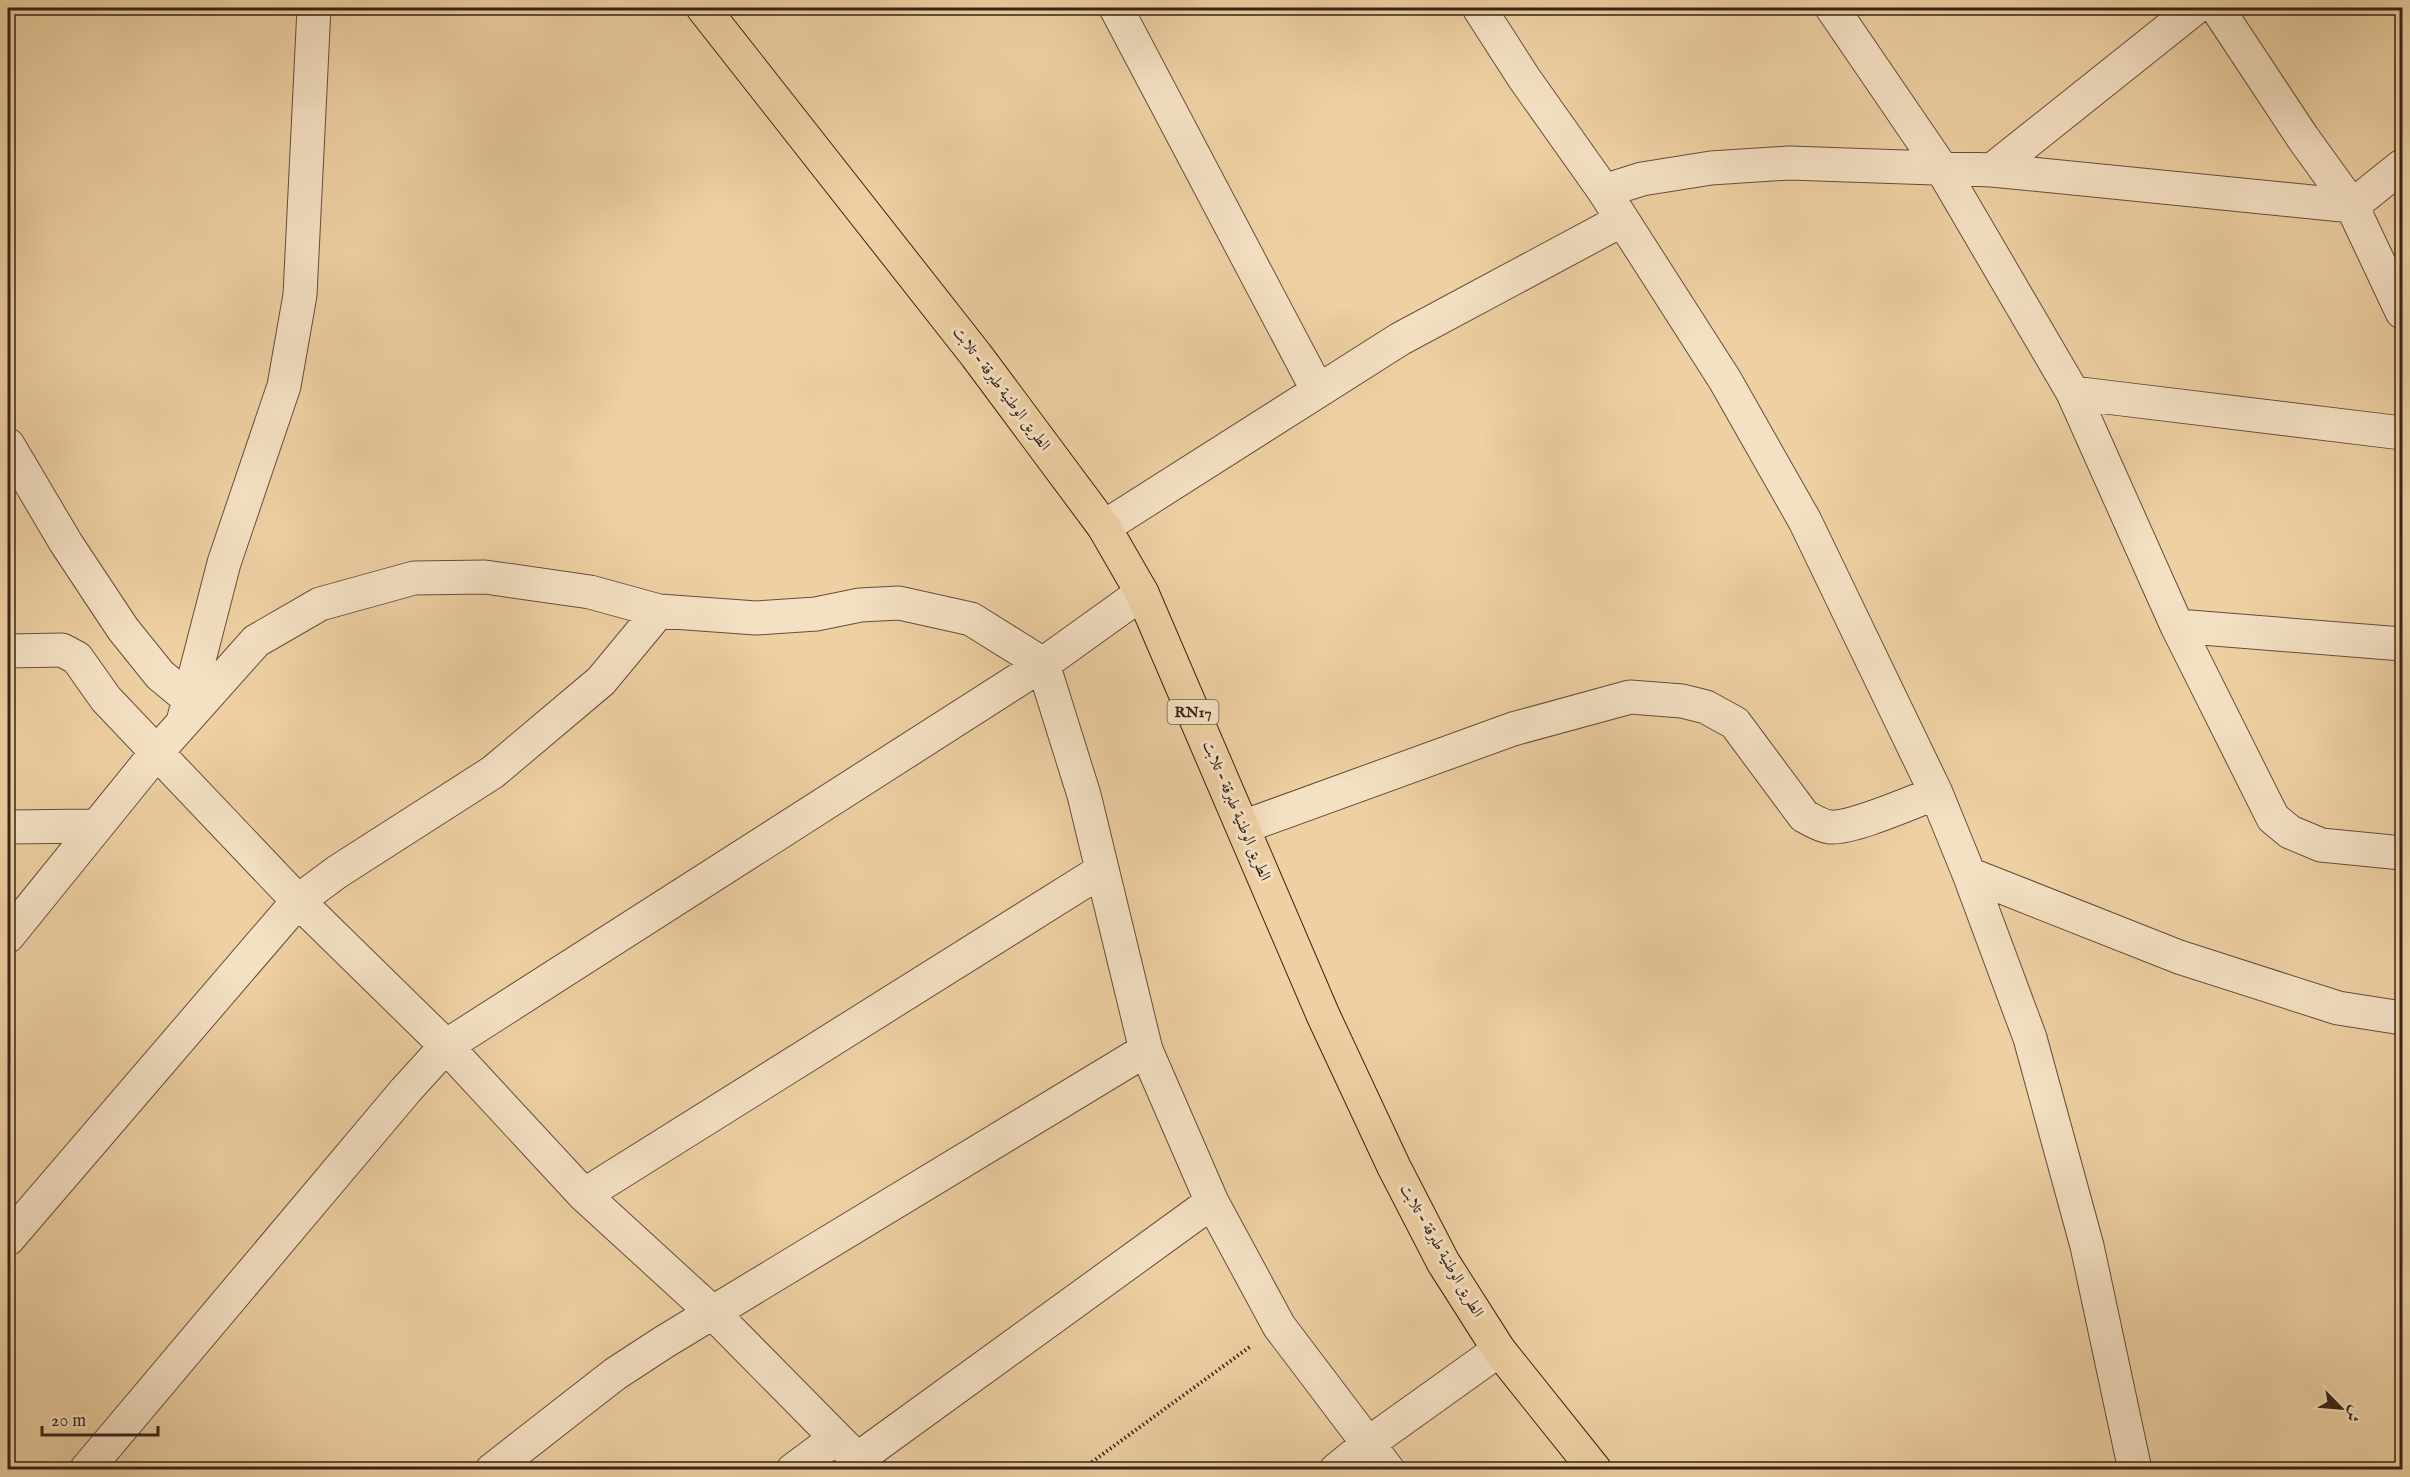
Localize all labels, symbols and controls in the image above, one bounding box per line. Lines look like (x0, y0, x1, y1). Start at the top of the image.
street label: الطريق الوطنية طبرقة - تلابت (948, 323, 1054, 455)
road number: RN17 (1168, 700, 1218, 724)
street label: الطريق الوطنية طبرقة - تلابت (1197, 738, 1275, 884)
street label: الطريق الوطنية طبرقة - تلابت (1395, 1181, 1487, 1321)
north arrow (2311, 1378, 2371, 1438)
scale bar (42, 1399, 158, 1437)
text: ش (2340, 1402, 2365, 1425)
text: 20 m (51, 1410, 86, 1433)

